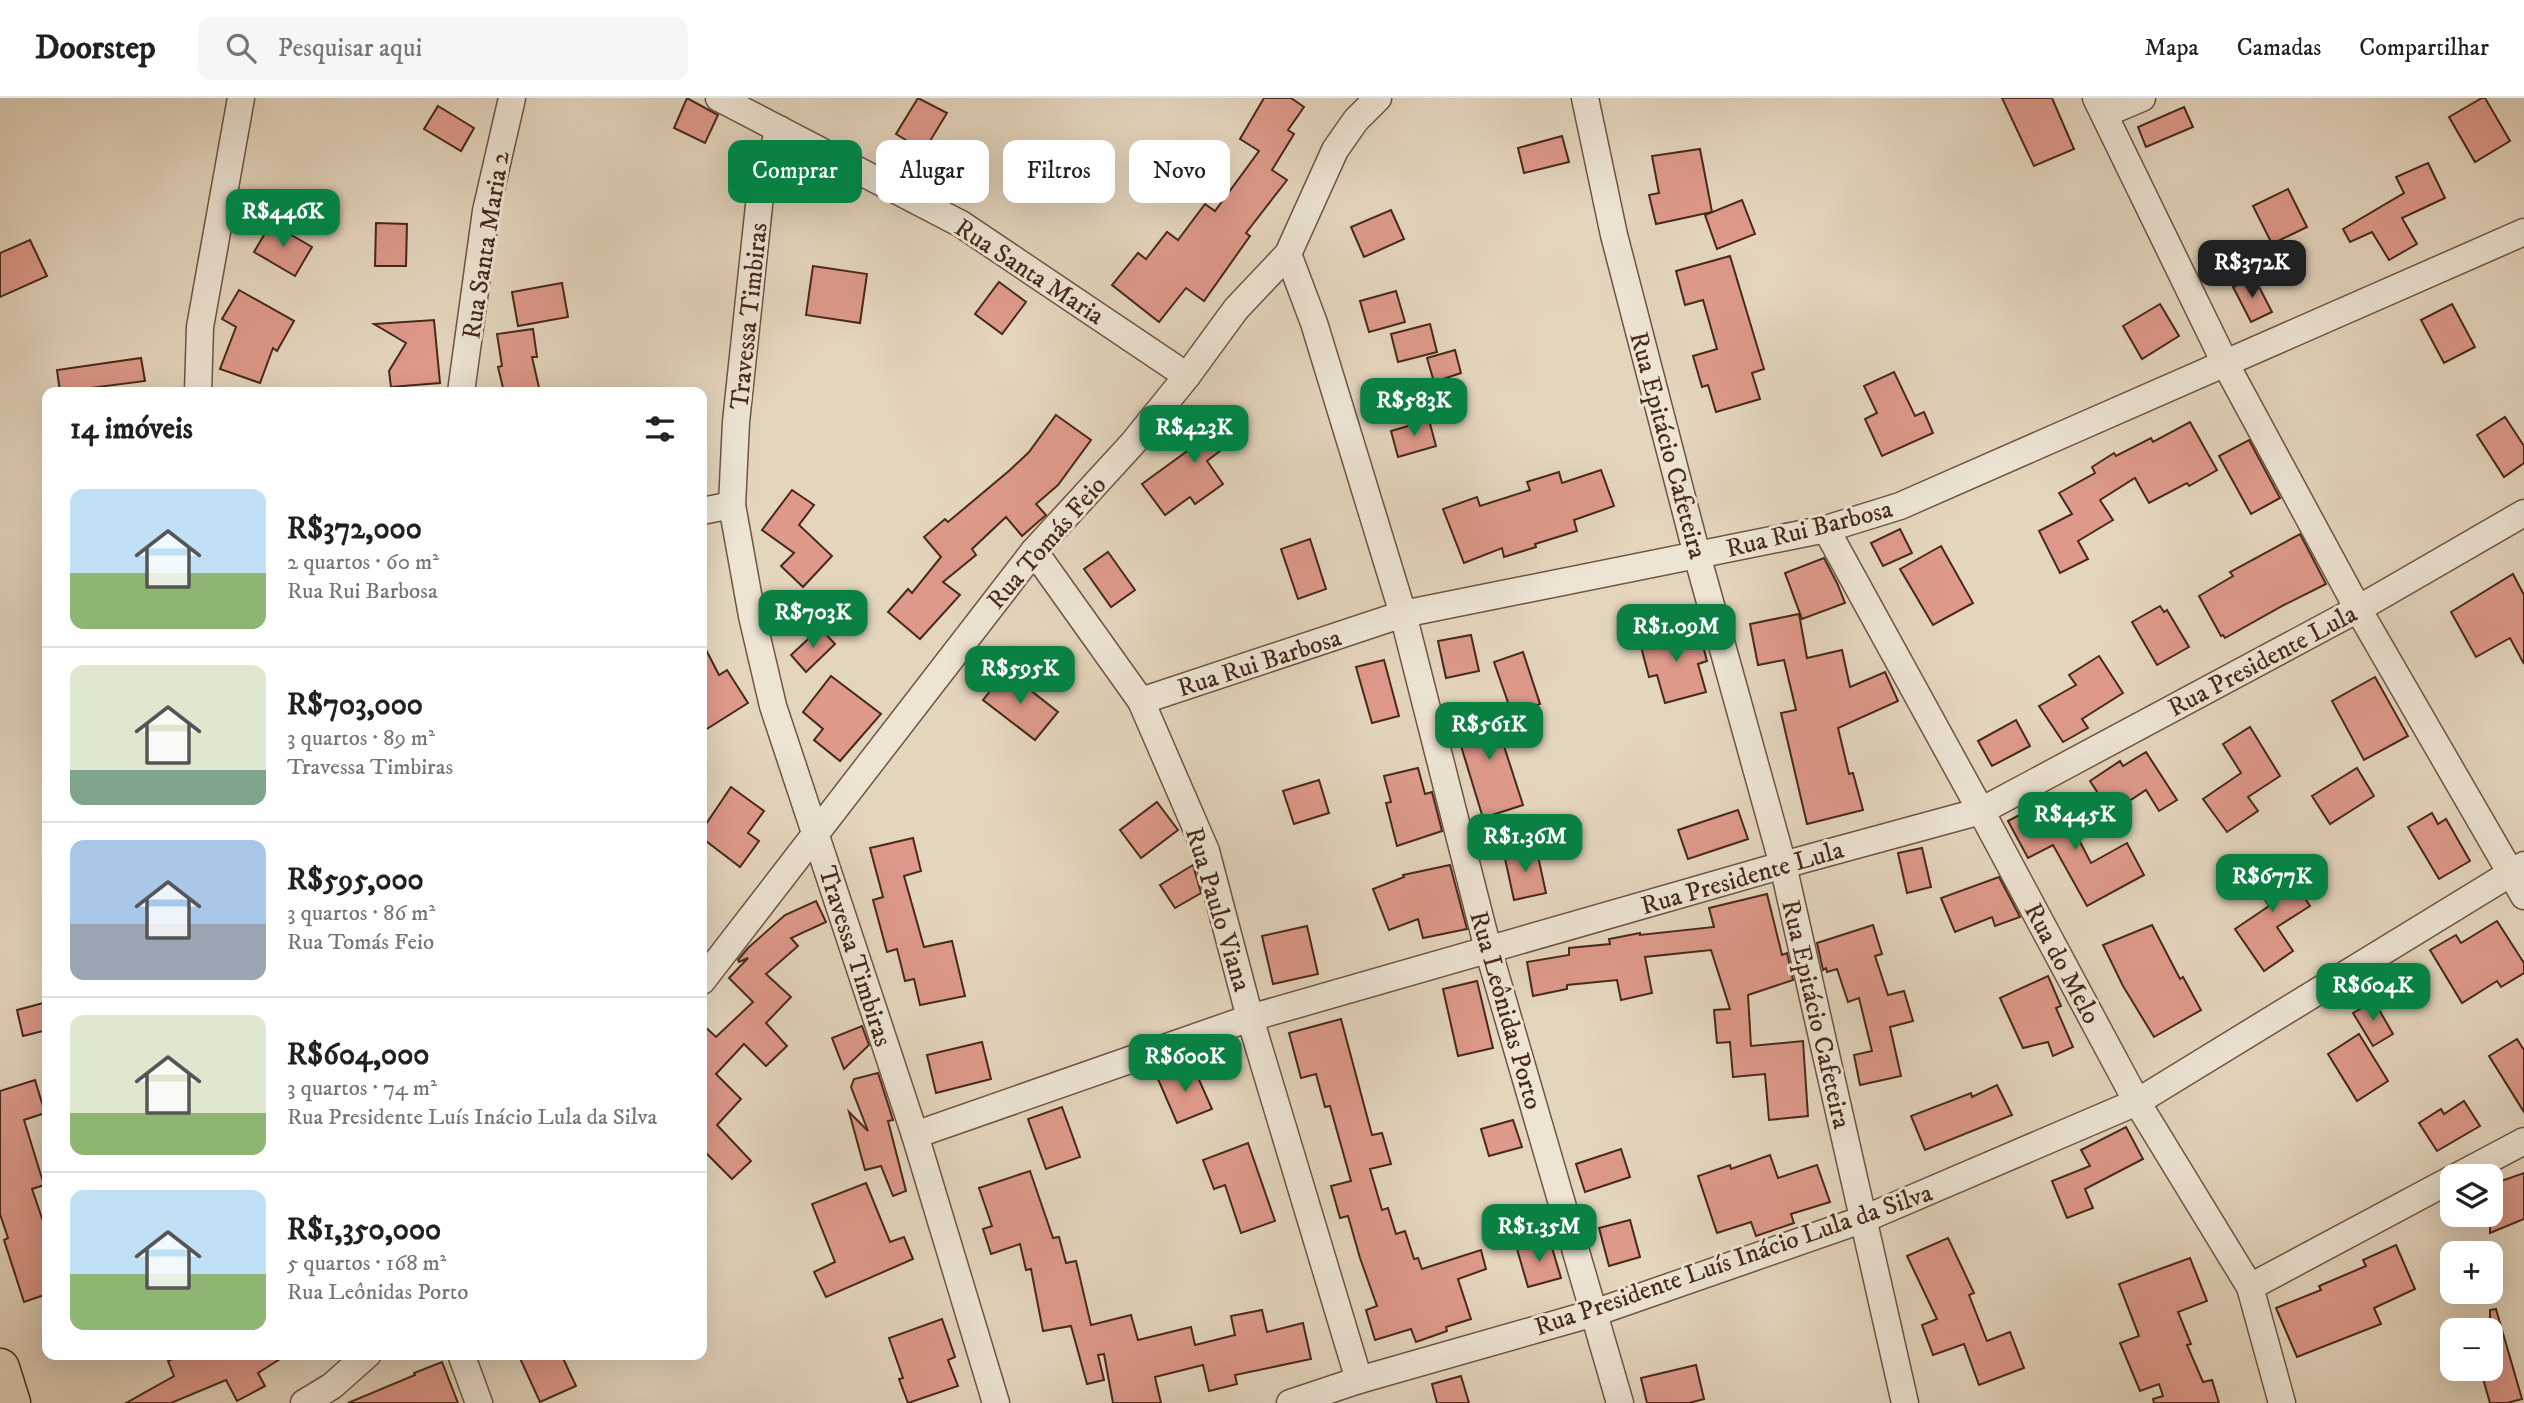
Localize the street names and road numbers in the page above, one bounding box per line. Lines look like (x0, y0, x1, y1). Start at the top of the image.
street label: Rua Santa Maria 2 (455, 149, 518, 342)
street label: Rua Santa Maria (948, 212, 1110, 333)
street label: Travessa Timbiras (723, 221, 776, 411)
street label: Rua Epitácio Cafeteira (1621, 328, 1714, 563)
street label: Rua Tomás Feio (980, 469, 1114, 617)
street label: Rua Rui Barbosa (1723, 493, 1896, 566)
street label: Rua Presidente Lula (2163, 598, 2363, 725)
street label: Rua Rui Barbosa (1173, 621, 1346, 705)
street label: Rua Paulo Viana (1177, 823, 1258, 995)
street label: Rua Presidente Lula (1637, 834, 1848, 923)
street label: Travessa Timbiras (810, 862, 899, 1051)
street label: Rua Epitácio Cafeteira (1773, 897, 1858, 1132)
street label: Rua do Melo (2016, 898, 2107, 1030)
street label: Rua Leônidas Porto (1461, 907, 1550, 1113)
street label: Rua Presidente Luís Inácio Lula da Silva (1530, 1177, 1937, 1344)

